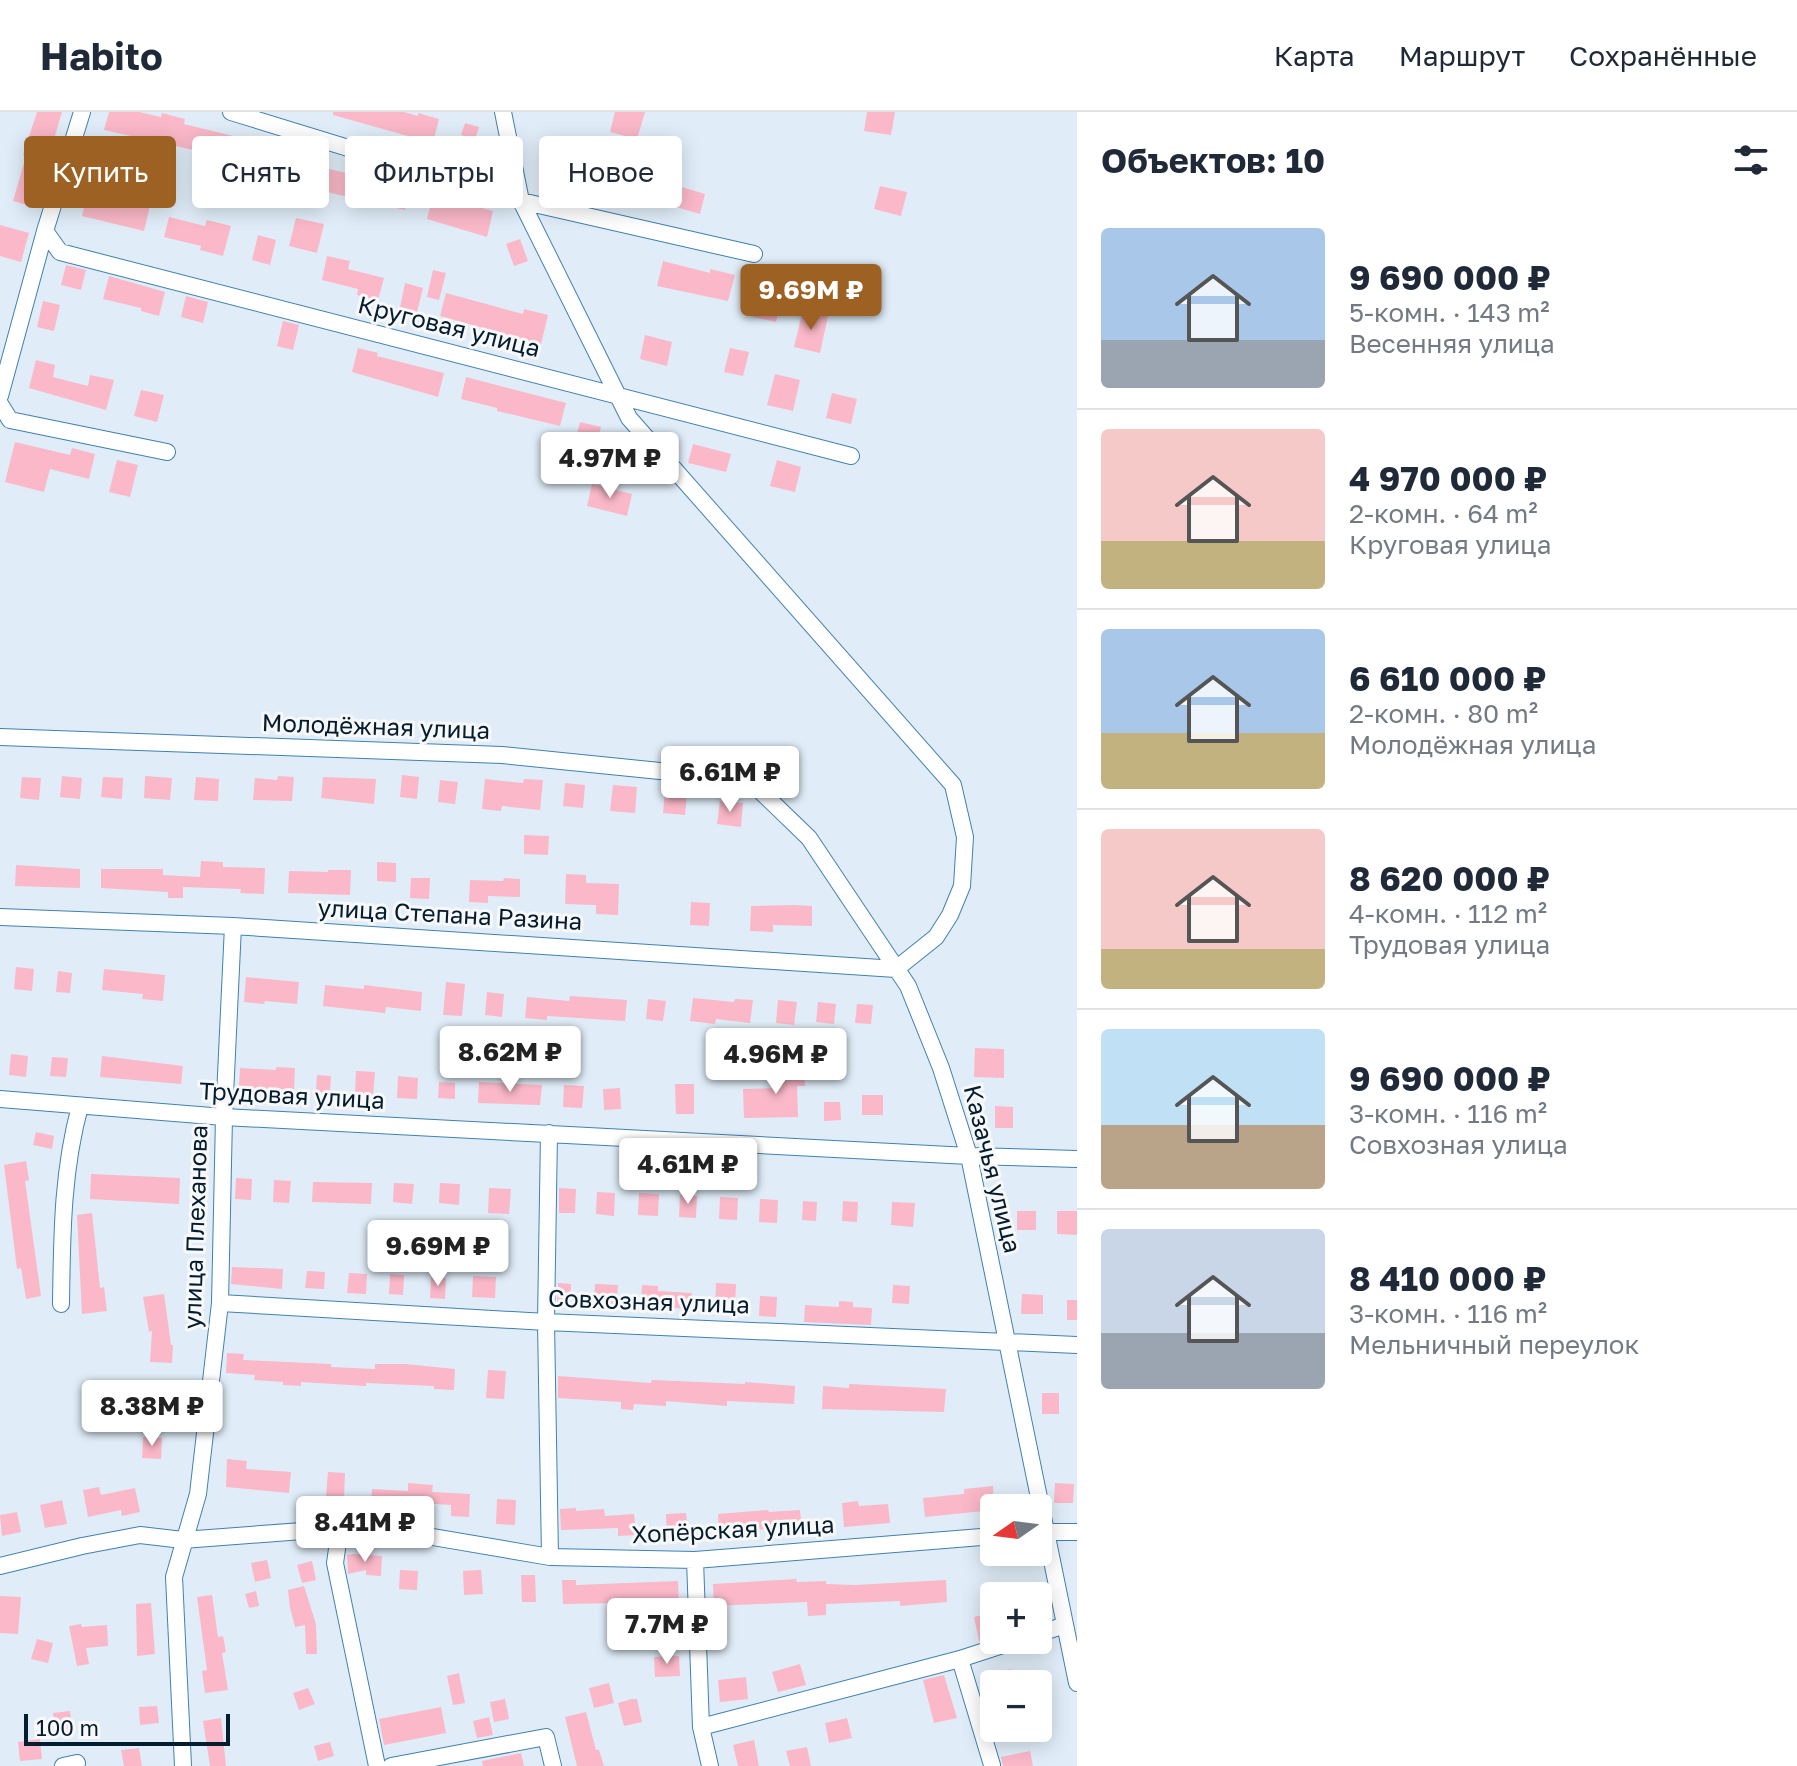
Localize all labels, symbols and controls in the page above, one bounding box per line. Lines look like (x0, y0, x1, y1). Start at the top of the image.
text: Habito (40, 33, 163, 78)
text: Карта (1274, 39, 1355, 72)
text: Маршрут (1399, 39, 1525, 72)
text: Сохранённые (1569, 39, 1757, 72)
chip: Купить (24, 136, 176, 208)
chip: Снять (192, 136, 329, 208)
chip: Фильтры (345, 136, 523, 208)
chip: Новое (539, 136, 682, 208)
icon: filters (1729, 138, 1773, 182)
text: Объектов: 10 (1101, 140, 1325, 180)
text: 9 690 000 ₽ (1349, 257, 1551, 297)
icon: home (1165, 260, 1261, 356)
pin: 9.69M ₽ (737, 264, 885, 332)
text: 9.69M ₽ (758, 274, 864, 305)
street label: Круговая улица (355, 289, 544, 362)
text: 5-комн. · 143 m² (1349, 297, 1550, 328)
text: Весенняя улица (1349, 328, 1555, 359)
pin: 4.97M ₽ (536, 432, 684, 500)
text: 4.97M ₽ (559, 442, 661, 473)
text: 4 970 000 ₽ (1349, 458, 1547, 498)
icon: home (1165, 461, 1261, 557)
text: 2-комн. · 64 m² (1349, 498, 1538, 529)
text: Круговая улица (1349, 529, 1551, 560)
text: 6 610 000 ₽ (1349, 658, 1547, 698)
icon: home (1165, 661, 1261, 757)
text: 2-комн. · 80 m² (1349, 698, 1538, 729)
street label: Молодёжная улица (261, 707, 491, 744)
text: Молодёжная улица (1349, 729, 1596, 760)
pin: 6.61M ₽ (656, 746, 804, 814)
text: 6.61M ₽ (679, 756, 781, 787)
text: 8 620 000 ₽ (1349, 858, 1550, 898)
icon: home (1165, 861, 1261, 957)
street label: улица Степана Разина (317, 892, 583, 935)
text: 4-комн. · 112 m² (1349, 898, 1547, 929)
text: Трудовая улица (1349, 929, 1550, 960)
pin: 8.62M ₽ (436, 1026, 584, 1094)
pin: 4.96M ₽ (702, 1028, 850, 1096)
text: 8.62M ₽ (458, 1036, 562, 1067)
text: 4.96M ₽ (724, 1038, 828, 1069)
text: 9 690 000 ₽ (1349, 1058, 1551, 1098)
icon: home (1165, 1061, 1261, 1157)
street label: Трудовая улица (199, 1075, 386, 1114)
street label: Казачья улица (959, 1082, 1028, 1256)
text: 3-комн. · 116 m² (1349, 1098, 1547, 1129)
street label: улица Плеханова (176, 1124, 213, 1330)
text: Совхозная улица (1349, 1129, 1568, 1160)
pin: 4.61M ₽ (614, 1138, 762, 1206)
text: 4.61M ₽ (637, 1148, 739, 1179)
pin: 9.69M ₽ (364, 1220, 512, 1288)
text: 9.69M ₽ (385, 1230, 491, 1261)
text: 8 410 000 ₽ (1349, 1258, 1546, 1298)
icon: home (1165, 1261, 1261, 1357)
street label: Совхозная улица (548, 1282, 750, 1319)
text: 3-комн. · 116 m² (1349, 1298, 1547, 1329)
text: Мельничный переулок (1349, 1329, 1639, 1360)
pin: 8.38M ₽ (78, 1380, 226, 1448)
text: 8.38M ₽ (100, 1390, 204, 1421)
north arrow (980, 1494, 1052, 1566)
map controls (980, 1494, 1052, 1742)
pin: 8.41M ₽ (291, 1496, 439, 1564)
text: 8.41M ₽ (314, 1506, 416, 1537)
street label: Хопёрская улица (631, 1509, 835, 1548)
button: + (980, 1582, 1052, 1654)
pin: 7.7M ₽ (602, 1598, 732, 1666)
text: 7.7M ₽ (625, 1608, 709, 1639)
button: − (980, 1670, 1052, 1742)
scale bar (24, 1710, 230, 1746)
text: 100 m (36, 1714, 99, 1741)

